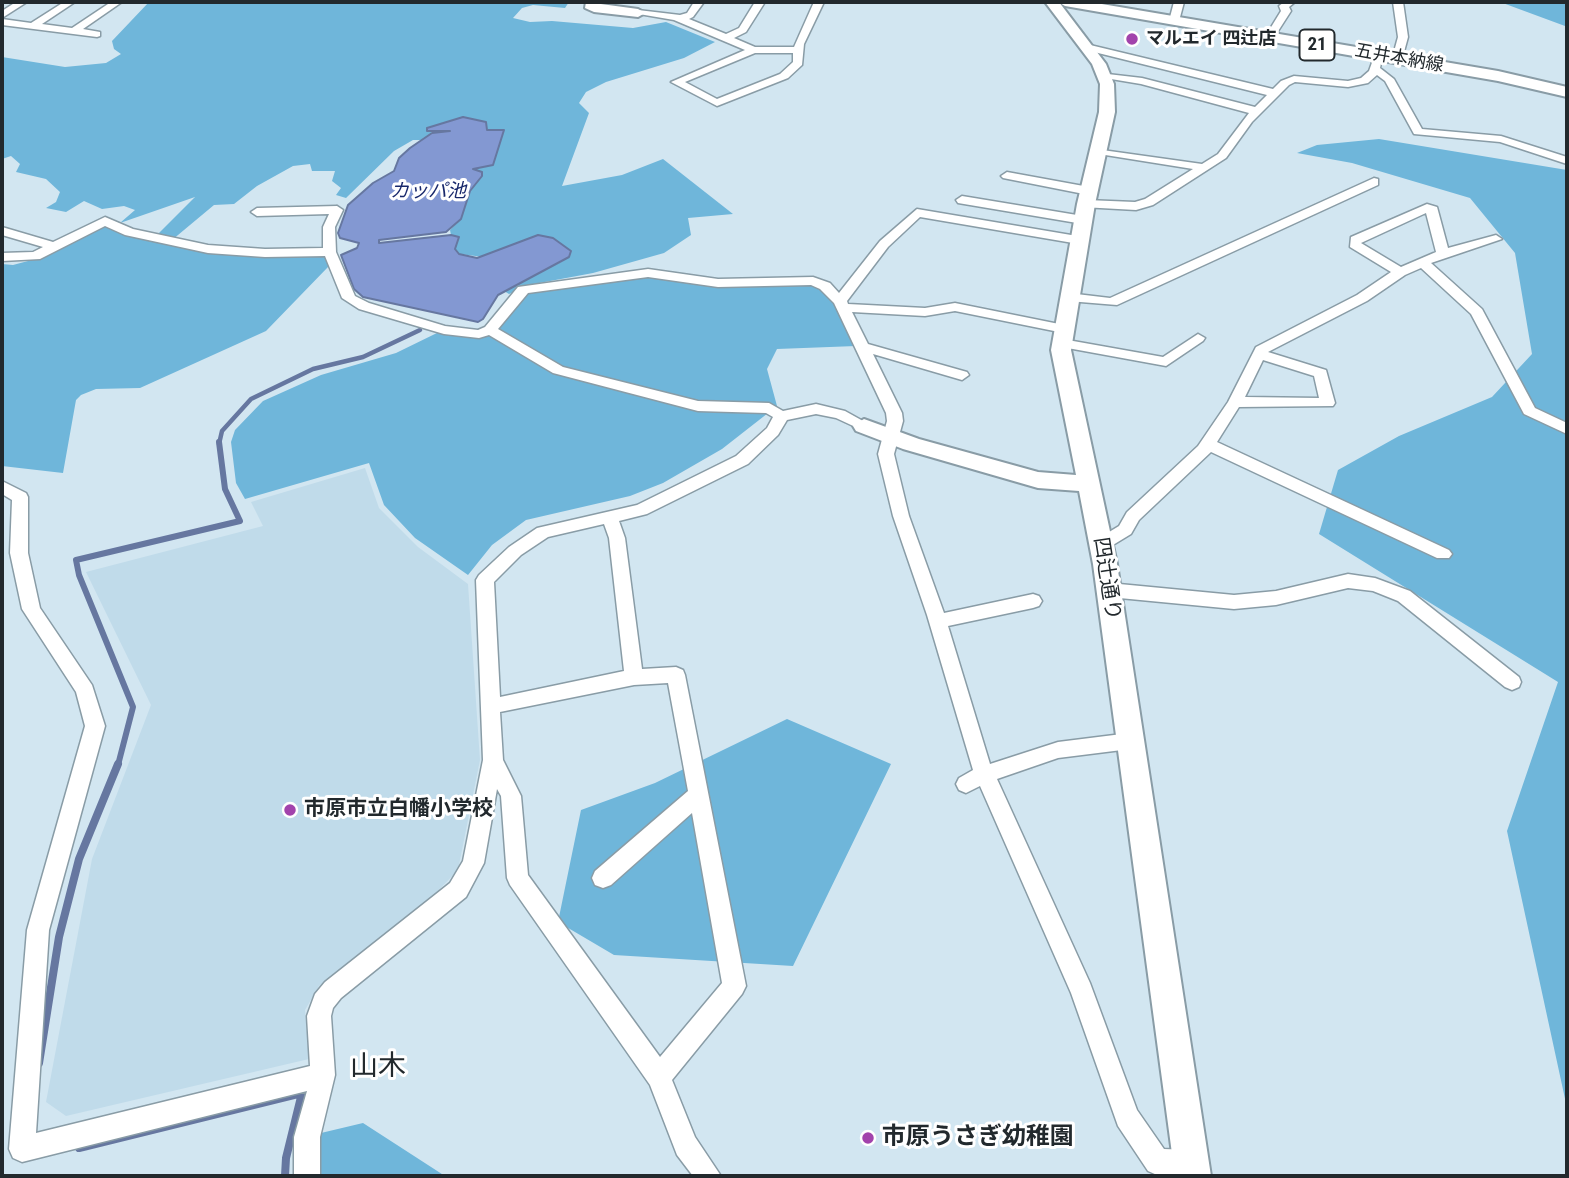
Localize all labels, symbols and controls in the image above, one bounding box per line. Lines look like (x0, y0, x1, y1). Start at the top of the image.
place label: マルエイ 四辻店 (1146, 28, 1276, 50)
road number: 21 (1300, 30, 1334, 60)
marker: マルエイ 四辻店 (1124, 31, 1140, 47)
street label: 五井本納線 (1353, 41, 1445, 77)
water label: カッパ池 (390, 181, 466, 203)
street label: 四辻通り (1087, 536, 1125, 622)
place label: 市原市立白幡小学校 (304, 797, 493, 823)
marker: 市原市立白幡小学校 (282, 802, 298, 818)
district label: 山木 (350, 1051, 406, 1085)
place label: 市原うさぎ幼稚園 (882, 1124, 1074, 1152)
marker: 市原うさぎ幼稚園 (860, 1130, 876, 1146)

